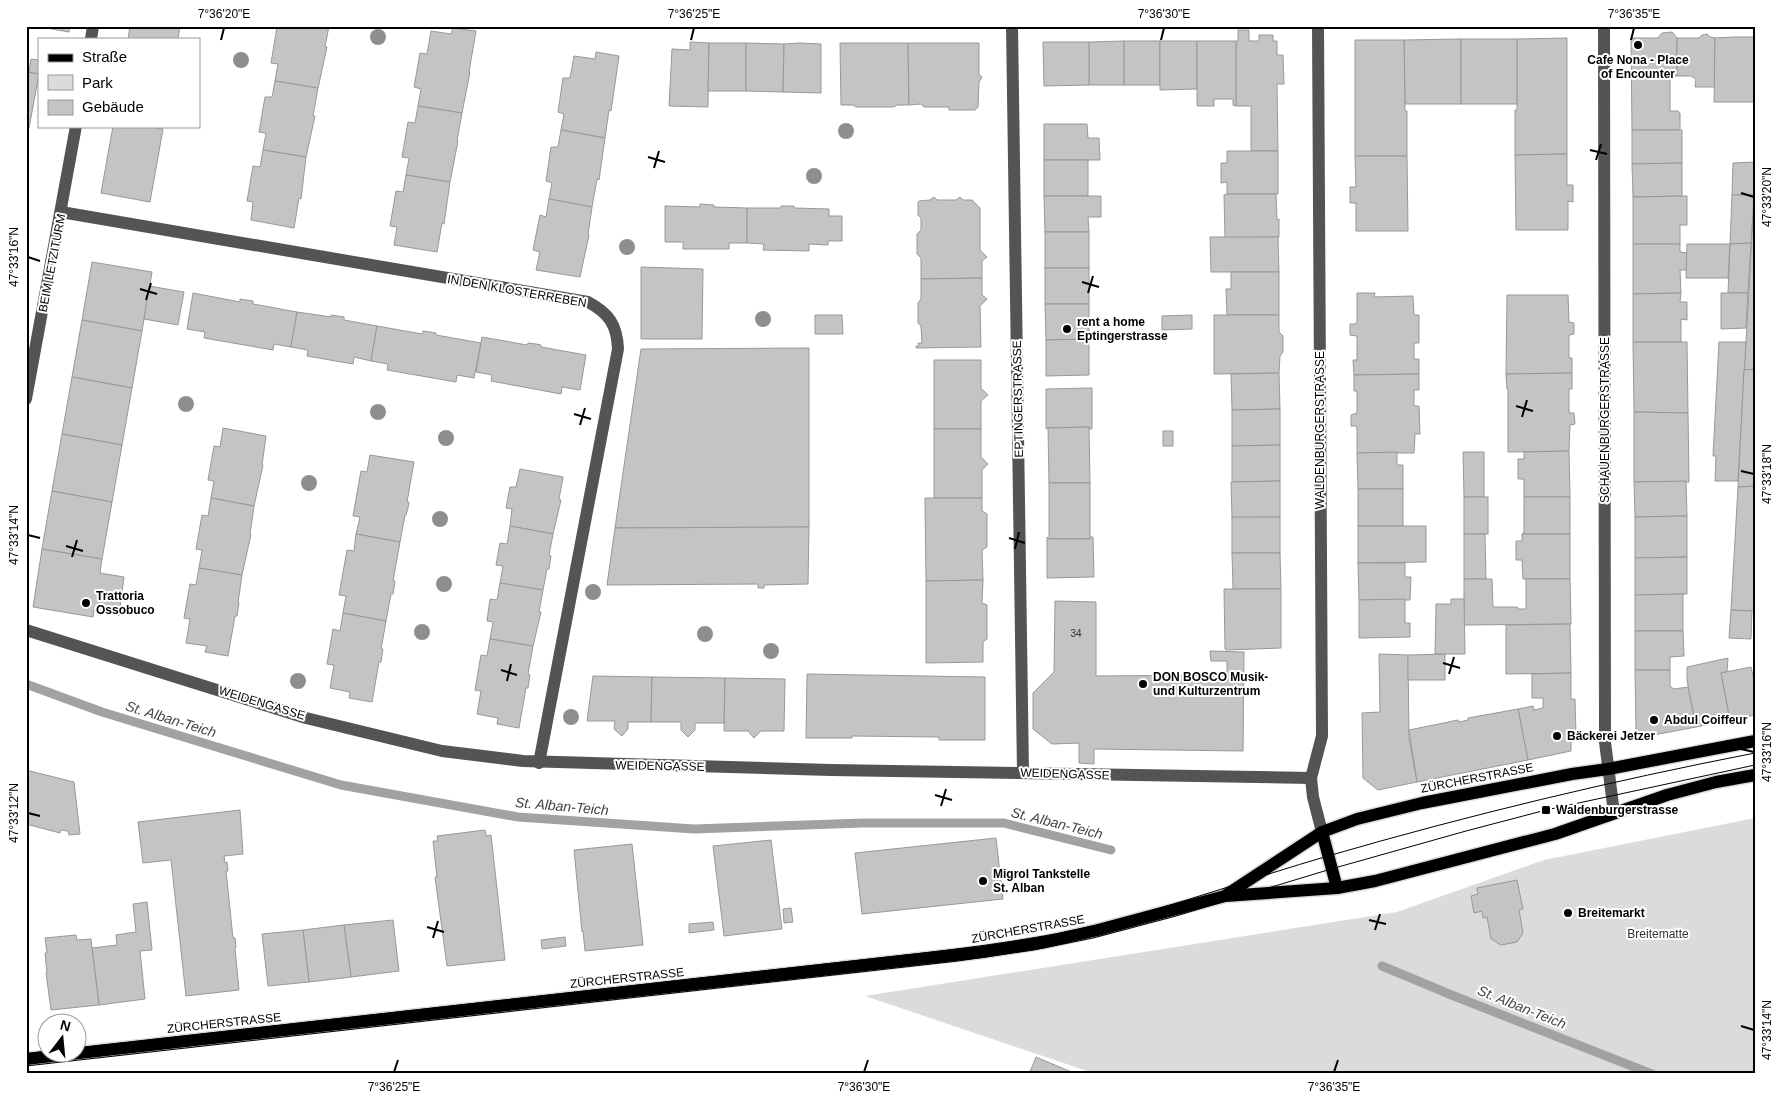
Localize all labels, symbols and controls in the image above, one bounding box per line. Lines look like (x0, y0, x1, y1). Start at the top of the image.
text: 7°36'20"E (198, 7, 250, 21)
text: 7°36'25"E (668, 7, 720, 21)
text: 7°36'30"E (1138, 7, 1190, 21)
text: 7°36'35"E (1608, 7, 1660, 21)
legend (38, 38, 200, 128)
marker: Cafe Nona - Place of Encounter (1632, 39, 1644, 51)
text: Straße (82, 48, 127, 65)
place label: Cafe Nona - Place of Encounter (1587, 53, 1689, 81)
text: Park (82, 74, 113, 91)
text: Gebäude (82, 98, 144, 115)
text: 47°33'20"N (1760, 167, 1774, 227)
street label: BEIM LETZITURM (36, 213, 68, 313)
text: 47°33'16"N (7, 227, 21, 287)
street label: IN DEN KLOSTERREBEN (446, 272, 588, 310)
place label: rent a home Eptingerstrasse (1077, 315, 1168, 343)
marker: rent a home Eptingerstrasse (1061, 323, 1073, 335)
street label: SCHAUENBURGERSTRASSE (1598, 337, 1612, 503)
street label: EPTINGERSTRASSE (1010, 340, 1026, 458)
street label: WALDENBURGERSTRASSE (1313, 351, 1327, 509)
text: 47°33'18"N (1760, 444, 1774, 504)
text: 47°33'14"N (7, 505, 21, 565)
place label: Trattoria Ossobuco (96, 589, 155, 617)
marker: Trattoria Ossobuco (80, 597, 92, 609)
house number: 34 (1070, 628, 1082, 639)
place label: DON BOSCO Musik- und Kulturzentrum (1153, 670, 1268, 698)
marker: DON BOSCO Musik- und Kulturzentrum (1137, 678, 1149, 690)
street label: WEIDENGASSE (217, 683, 307, 723)
water label: St. Alban-Teich (124, 698, 218, 740)
place label: Abdul Coiffeur (1664, 713, 1748, 727)
marker: Abdul Coiffeur (1648, 714, 1660, 726)
text: 47°33'16"N (1760, 722, 1774, 782)
place label: Bäckerei Jetzer (1567, 729, 1655, 743)
marker: Bäckerei Jetzer (1551, 730, 1563, 742)
street label: WEIDENGASSE (615, 758, 705, 774)
street label: ZÜRCHERSTRASSE (1419, 760, 1535, 796)
street label: WEIDENGASSE (1020, 765, 1110, 783)
text: 47°33'12"N (7, 783, 21, 843)
water label: St. Alban-Teich (515, 794, 610, 818)
place label: Waldenburgerstrasse (1556, 803, 1679, 817)
water label: St. Alban-Teich (1010, 804, 1105, 842)
marker: Waldenburgerstrasse (1540, 804, 1552, 816)
place label: Migrol Tankstelle St. Alban (993, 867, 1090, 895)
marker: Migrol Tankstelle St. Alban (977, 875, 989, 887)
place label: Breitemarkt (1578, 906, 1645, 920)
marker: Breitemarkt (1562, 907, 1574, 919)
street label: ZÜRCHERSTRASSE (970, 912, 1086, 946)
park label: Breitematte (1627, 927, 1689, 941)
street label: ZÜRCHERSTRASSE (569, 965, 685, 991)
water label: St. Alban-Teich (1475, 982, 1569, 1032)
text: 47°33'14"N (1760, 1000, 1774, 1060)
street label: ZÜRCHERSTRASSE (166, 1010, 282, 1036)
north arrow (38, 1012, 88, 1062)
text: N (59, 1016, 73, 1035)
text: 7°36'25"E (368, 1080, 420, 1094)
text: 7°36'30"E (838, 1080, 890, 1094)
text: 7°36'35"E (1308, 1080, 1360, 1094)

